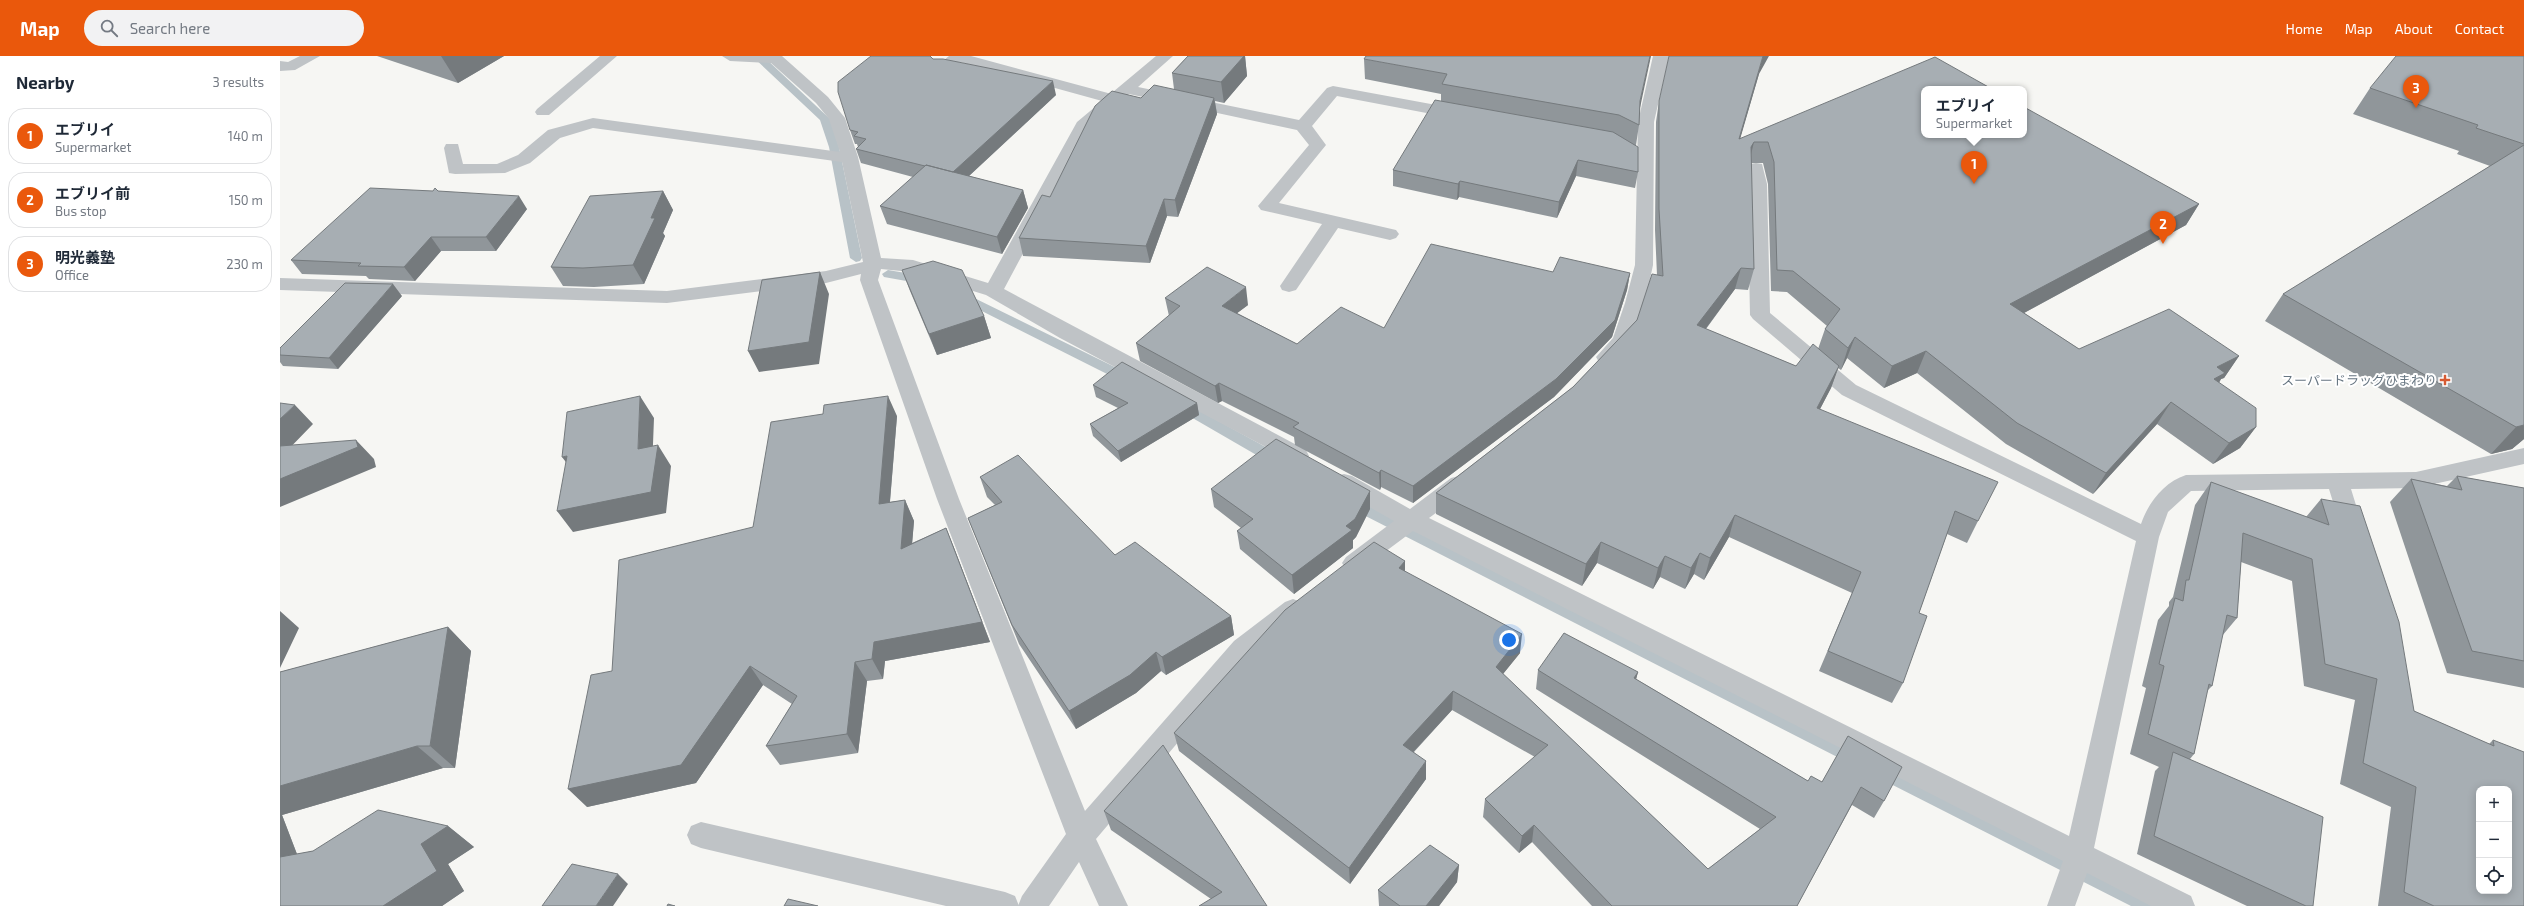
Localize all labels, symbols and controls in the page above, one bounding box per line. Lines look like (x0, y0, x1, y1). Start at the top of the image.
search box (84, 10, 364, 46)
text: Map (20, 17, 60, 40)
icon: search (98, 17, 120, 39)
text: Search here (130, 19, 210, 37)
text: Home (2286, 20, 2323, 37)
text: Map (2345, 20, 2373, 37)
text: About (2395, 20, 2433, 37)
text: Contact (2455, 20, 2504, 37)
text: Nearby (16, 72, 74, 92)
text: 3 results (213, 74, 264, 90)
pin: 3 (2403, 75, 2429, 108)
popup (1921, 86, 2027, 138)
text: エブリイ (1936, 96, 1996, 114)
text: Supermarket (1936, 115, 2012, 131)
text: エブリイ (55, 120, 115, 138)
text: 1 (27, 128, 33, 144)
text: 140 m (228, 128, 263, 144)
text: Supermarket (55, 139, 132, 155)
pin: 1 (1961, 151, 1987, 184)
text: エブリイ前 (55, 184, 130, 202)
text: 2 (26, 192, 34, 208)
text: 150 m (229, 192, 263, 208)
text: Bus stop (55, 203, 106, 219)
pin: 2 (2150, 211, 2176, 244)
text: 明光義塾 (55, 248, 115, 266)
text: 3 (26, 256, 34, 272)
text: 230 m (226, 256, 263, 272)
text: Office (55, 267, 89, 283)
place label: スーパードラッグひまわり (2281, 372, 2437, 388)
marker: スーパードラッグひまわり (2440, 375, 2450, 385)
your location (1499, 630, 1519, 650)
map controls (2476, 786, 2512, 894)
button: + (2476, 786, 2512, 822)
button: − (2476, 822, 2512, 858)
button: locate (2476, 858, 2512, 894)

